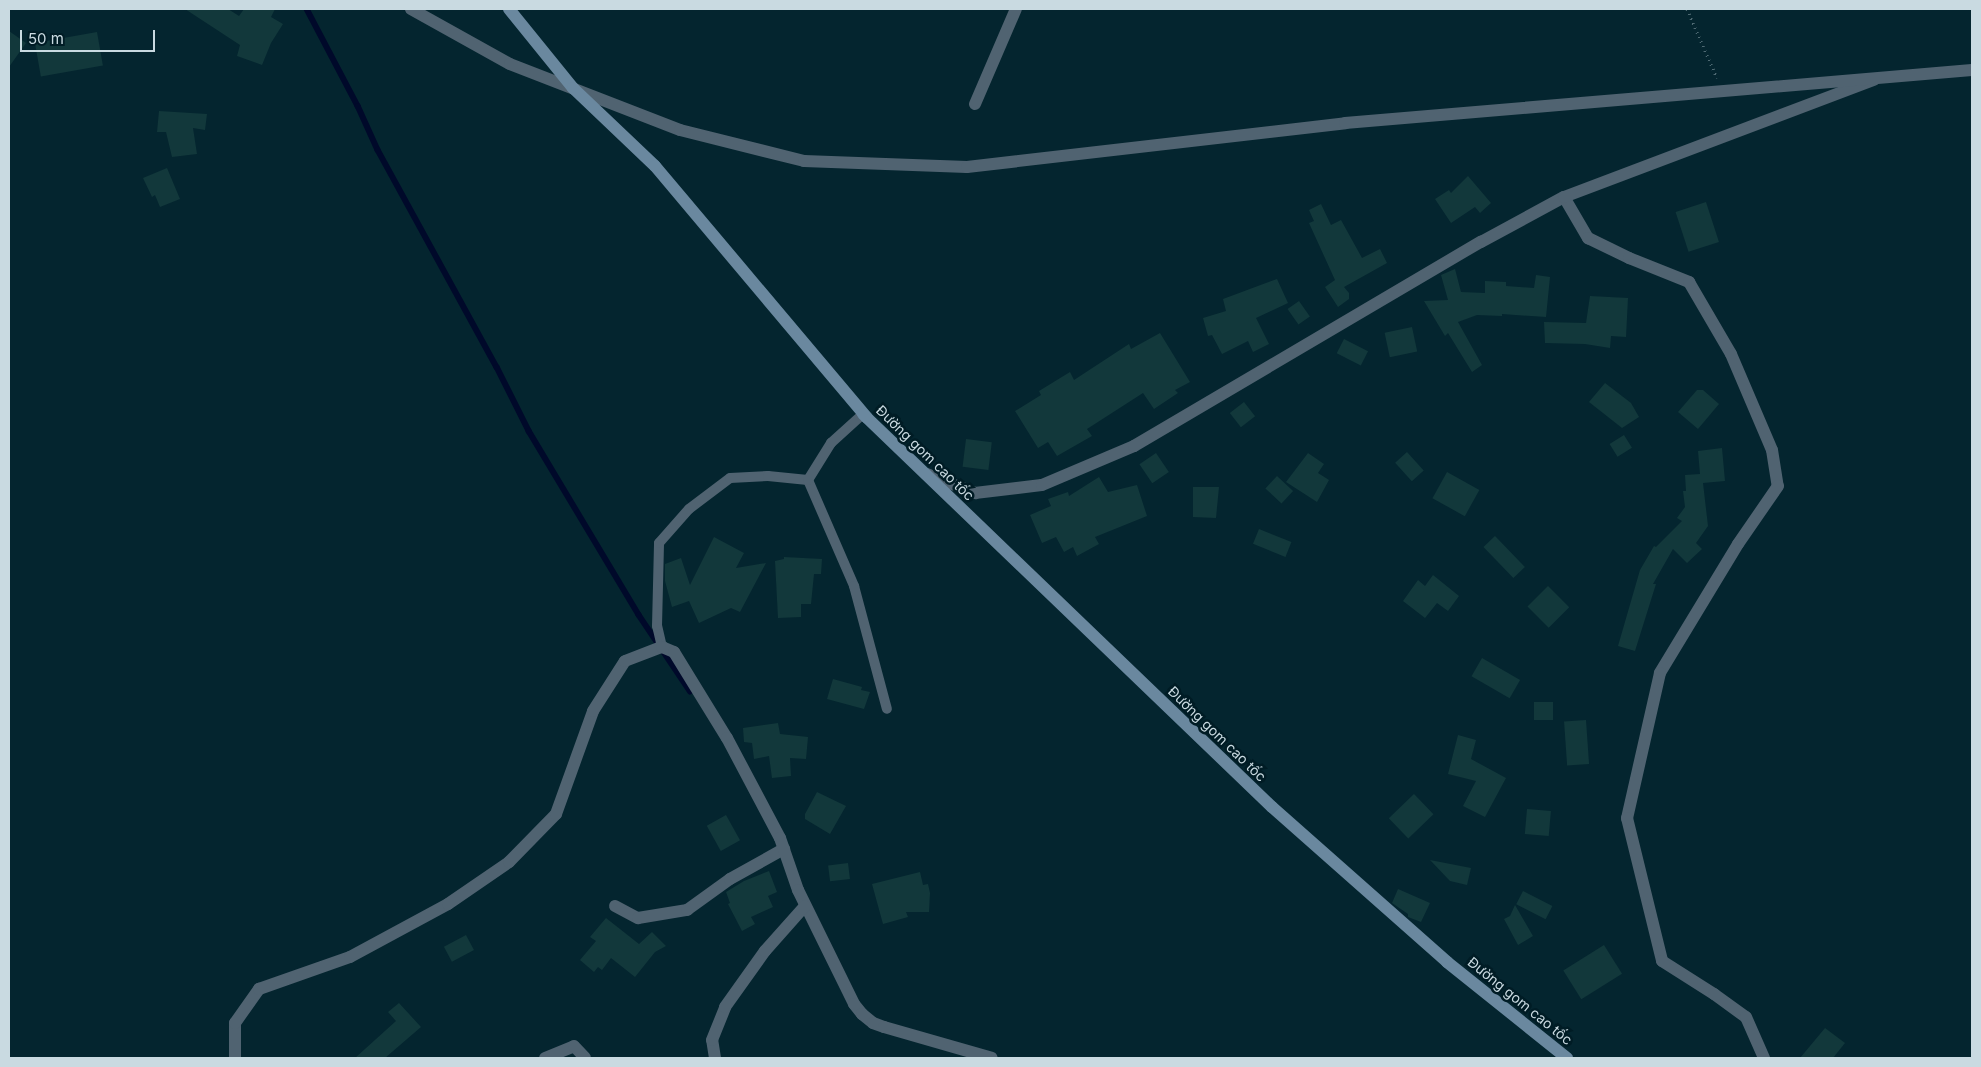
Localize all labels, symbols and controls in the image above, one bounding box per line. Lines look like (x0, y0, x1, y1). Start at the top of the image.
scale bar (22, 20, 158, 52)
text: 50 m (28, 29, 64, 48)
street label: Đường gom cao tốc (872, 402, 978, 504)
street label: Đường gom cao tốc (1164, 683, 1270, 785)
street label: Đường gom cao tốc (1464, 954, 1576, 1048)

